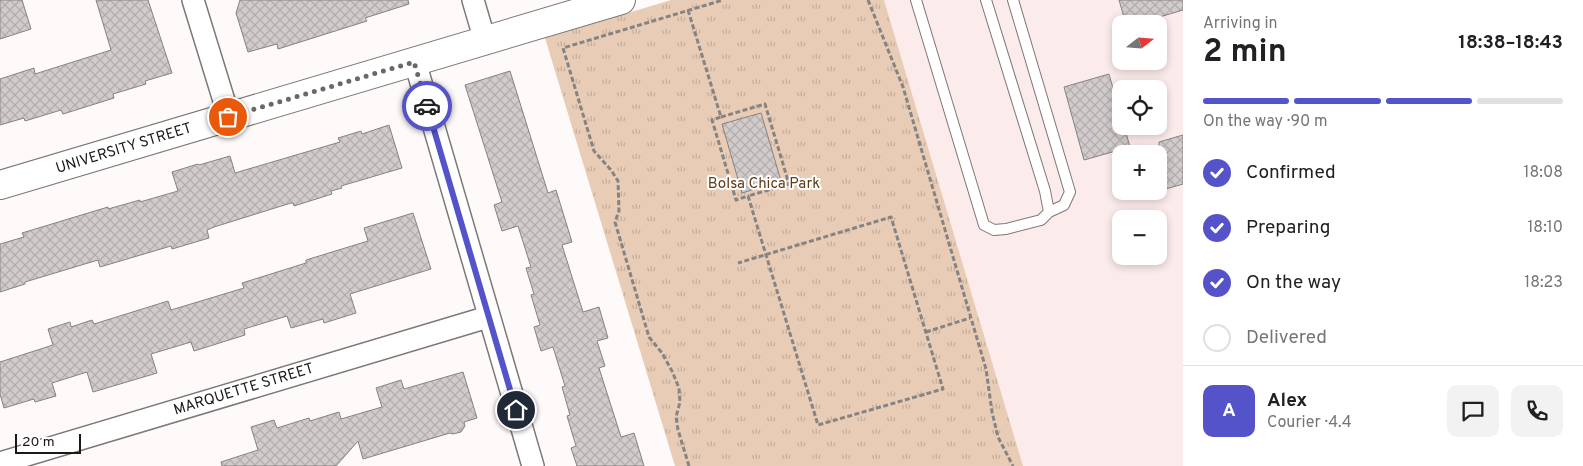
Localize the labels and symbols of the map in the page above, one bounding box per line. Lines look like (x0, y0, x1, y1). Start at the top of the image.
north arrow (1112, 15, 1168, 70)
courier (402, 81, 452, 131)
pin (207, 96, 249, 138)
street label: UNIVERSITY STREET (54, 119, 194, 179)
park label: Bolsa Chica Park (708, 175, 820, 194)
street label: MARQUETTE STREET (172, 360, 316, 420)
pin (495, 389, 537, 431)
scale bar (15, 431, 81, 454)

